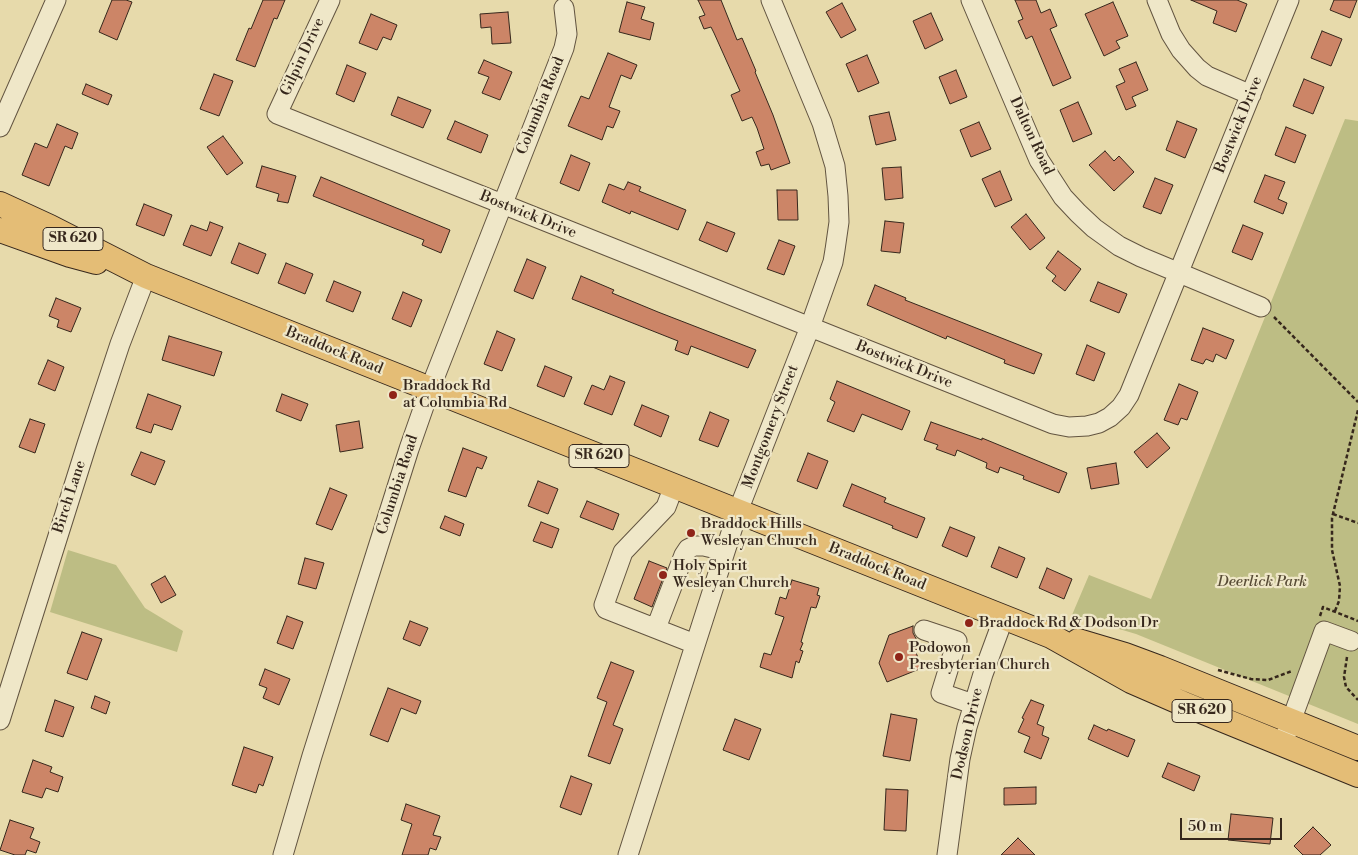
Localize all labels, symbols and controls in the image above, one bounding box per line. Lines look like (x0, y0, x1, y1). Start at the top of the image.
street label: Gilpin Drive (277, 15, 329, 99)
street label: Columbia Road (513, 54, 569, 158)
street label: Bostwick Drive (1211, 74, 1267, 176)
street label: Dalton Road (1005, 94, 1057, 178)
street label: Bostwick Drive (477, 187, 579, 243)
road number: SR 620 (43, 228, 103, 250)
street label: Braddock Road (283, 323, 385, 379)
street label: Bostwick Drive (853, 337, 955, 393)
street label: Montgomery Street (739, 363, 803, 491)
place label: Braddock Rd at Columbia Rd (403, 377, 507, 412)
marker: Braddock Rd at Columbia Rd (387, 389, 399, 401)
street label: Columbia Road (373, 433, 423, 537)
road number: SR 620 (569, 444, 629, 468)
street label: Birch Lane (50, 458, 90, 536)
place label: Braddock Hills Wesleyan Church (701, 515, 817, 550)
marker: Braddock Hills Wesleyan Church (685, 527, 697, 539)
street label: Braddock Road (826, 539, 928, 595)
place label: Holy Spirit Wesleyan Church (673, 557, 789, 592)
marker: Holy Spirit Wesleyan Church (657, 569, 669, 581)
park label: Deerlick Park (1217, 573, 1307, 591)
place label: Braddock Rd & Dodson Dr (979, 614, 1158, 632)
marker: Braddock Rd & Dodson Dr (963, 617, 975, 629)
place label: Podowon Presbyterian Church (909, 639, 1050, 674)
marker: Podowon Presbyterian Church (893, 651, 905, 663)
street label: Dodson Drive (949, 686, 987, 782)
road number: SR 620 (1172, 699, 1232, 722)
scale bar (1183, 808, 1286, 840)
text: 50 m (1188, 817, 1222, 836)

